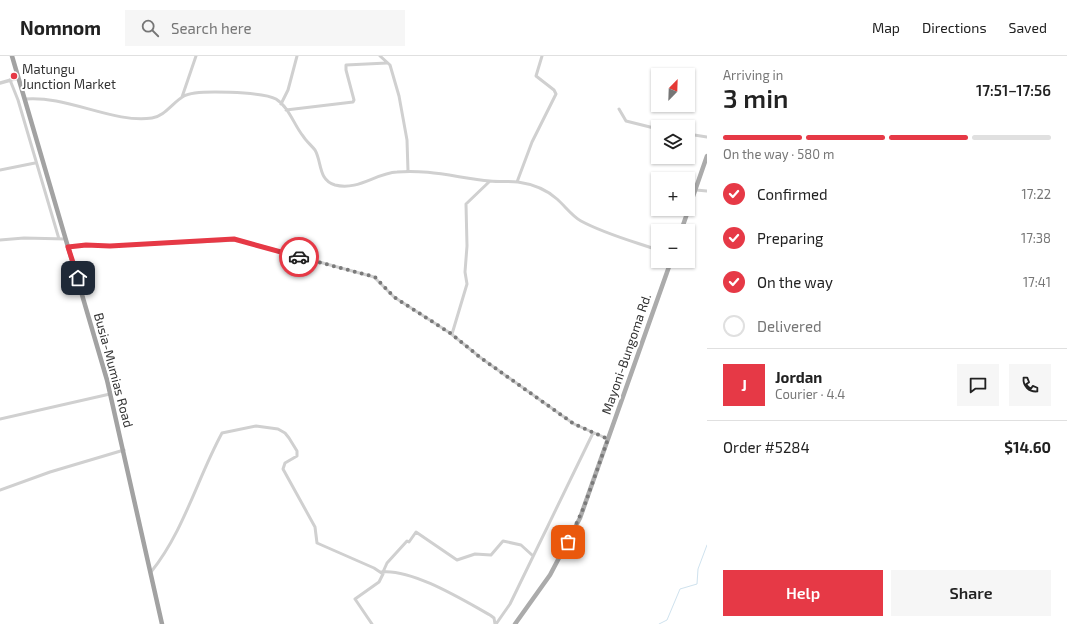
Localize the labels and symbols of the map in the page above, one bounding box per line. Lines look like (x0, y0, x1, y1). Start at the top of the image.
place label: Matungu Junction Market (22, 61, 116, 92)
north arrow (651, 68, 695, 112)
marker: Matungu Junction Market (9, 71, 19, 81)
courier (279, 237, 319, 277)
pin (61, 261, 95, 295)
street label: Mayoni-Bungoma Rd. (598, 291, 654, 417)
street label: Busia-Mumias Road (91, 311, 137, 429)
pin (551, 525, 585, 559)

